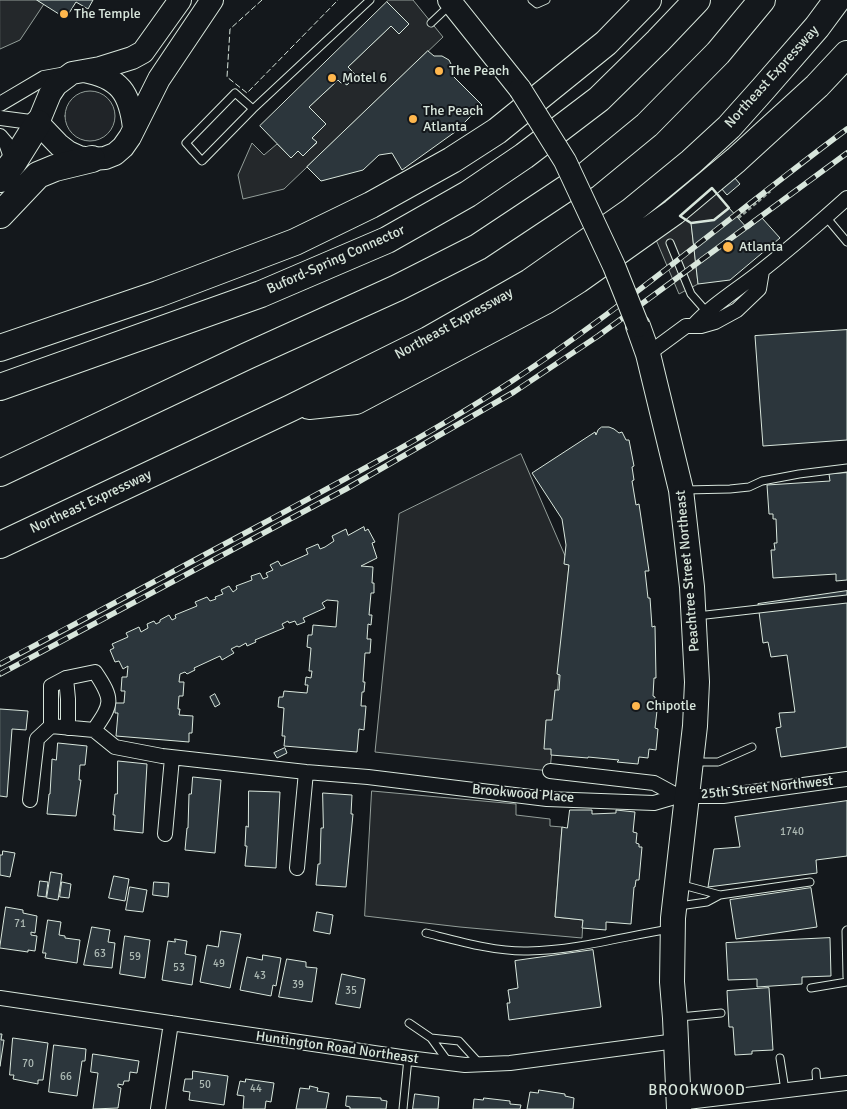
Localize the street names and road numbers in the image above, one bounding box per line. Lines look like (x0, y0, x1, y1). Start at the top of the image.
street label: Northeast Expressway (721, 22, 823, 132)
street label: Buford-Spring Connector (264, 222, 408, 298)
street label: Northeast Expressway (392, 285, 516, 363)
street label: Northeast Expressway (27, 466, 155, 538)
street label: Peachtree Street Northeast (673, 489, 703, 653)
street label: 25th Street Northwest (700, 773, 834, 803)
street label: Brookwood Place (471, 781, 575, 807)
street label: Huntington Road Northeast (254, 1028, 420, 1068)

